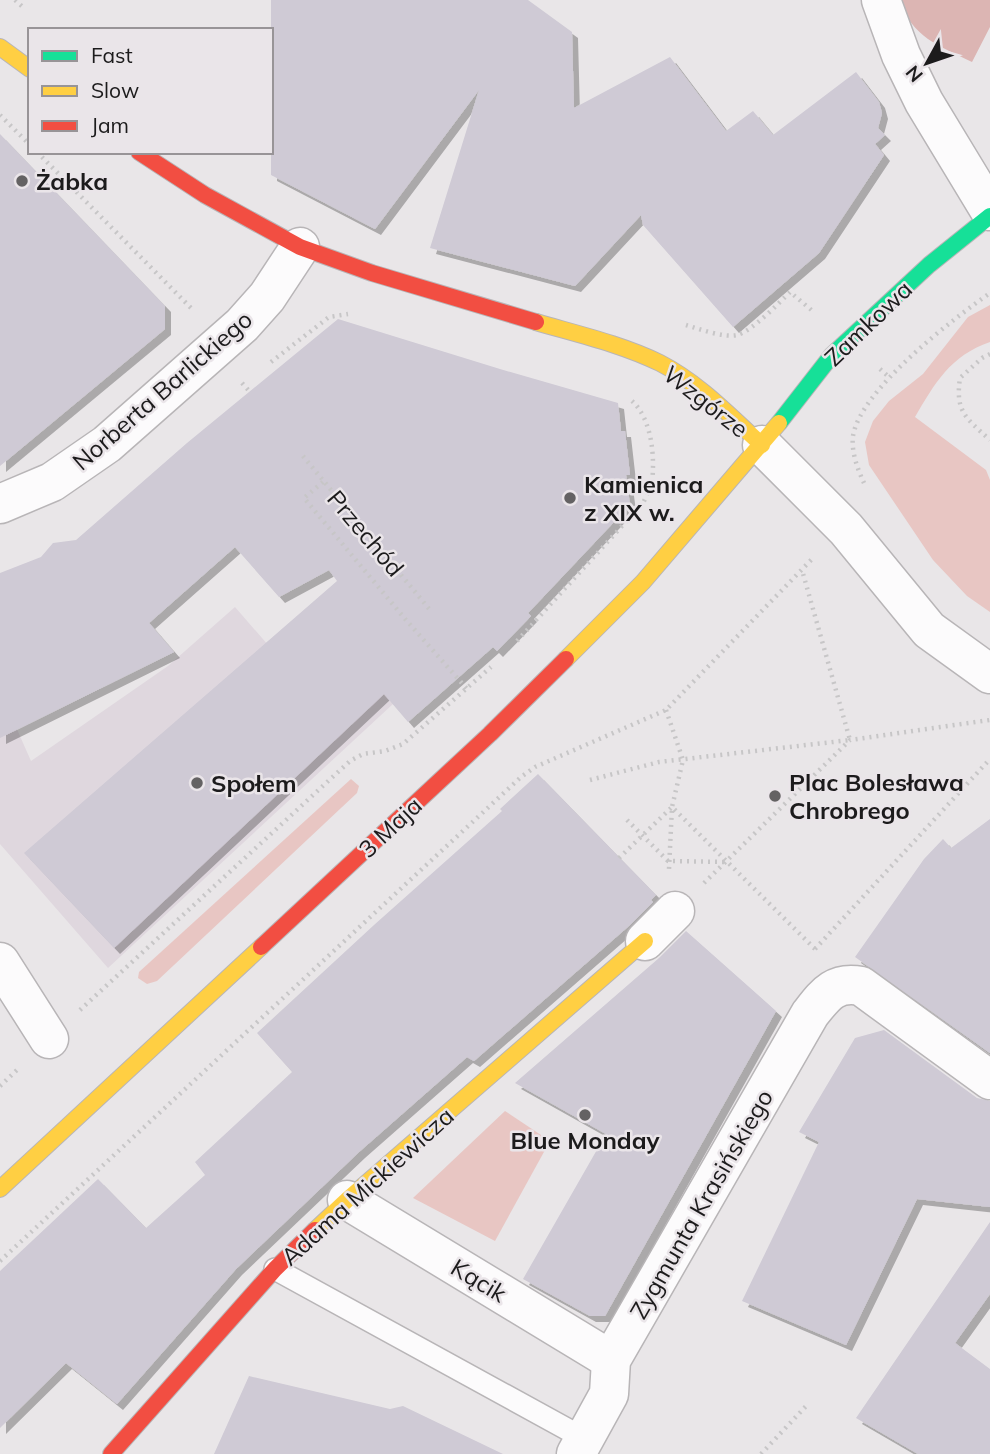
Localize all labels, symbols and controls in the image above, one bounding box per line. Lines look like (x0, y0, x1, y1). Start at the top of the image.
legend (28, 28, 273, 154)
north arrow (892, 28, 962, 98)
text: Fast (91, 42, 133, 68)
text: N (900, 61, 928, 87)
text: Slow (91, 77, 139, 103)
text: Jam (91, 112, 129, 138)
place label: Żabka (36, 166, 108, 196)
marker: Żabka (14, 173, 30, 189)
street label: Zamkowa (818, 274, 918, 372)
street label: Norberta Barlickiego (66, 304, 258, 476)
street label: Wzgórze (657, 358, 755, 444)
place label: Kamienica z XIX w. (584, 469, 704, 527)
street label: Przechód (321, 484, 411, 582)
marker: Kamienica z XIX w. (562, 490, 578, 506)
place label: Plac Bolesława Chrobrego (789, 767, 964, 825)
place label: Społem (211, 768, 297, 798)
marker: Społem (189, 775, 205, 791)
marker: Plac Bolesława Chrobrego (767, 788, 783, 804)
street label: 3 Maja (352, 790, 428, 864)
street label: Zygmunta Krasińskiego (623, 1084, 779, 1324)
street label: Adama Mickiewicza (274, 1100, 460, 1272)
marker: Blue Monday (577, 1107, 593, 1123)
place label: Blue Monday (510, 1125, 661, 1155)
street label: Kącik (446, 1252, 513, 1309)

